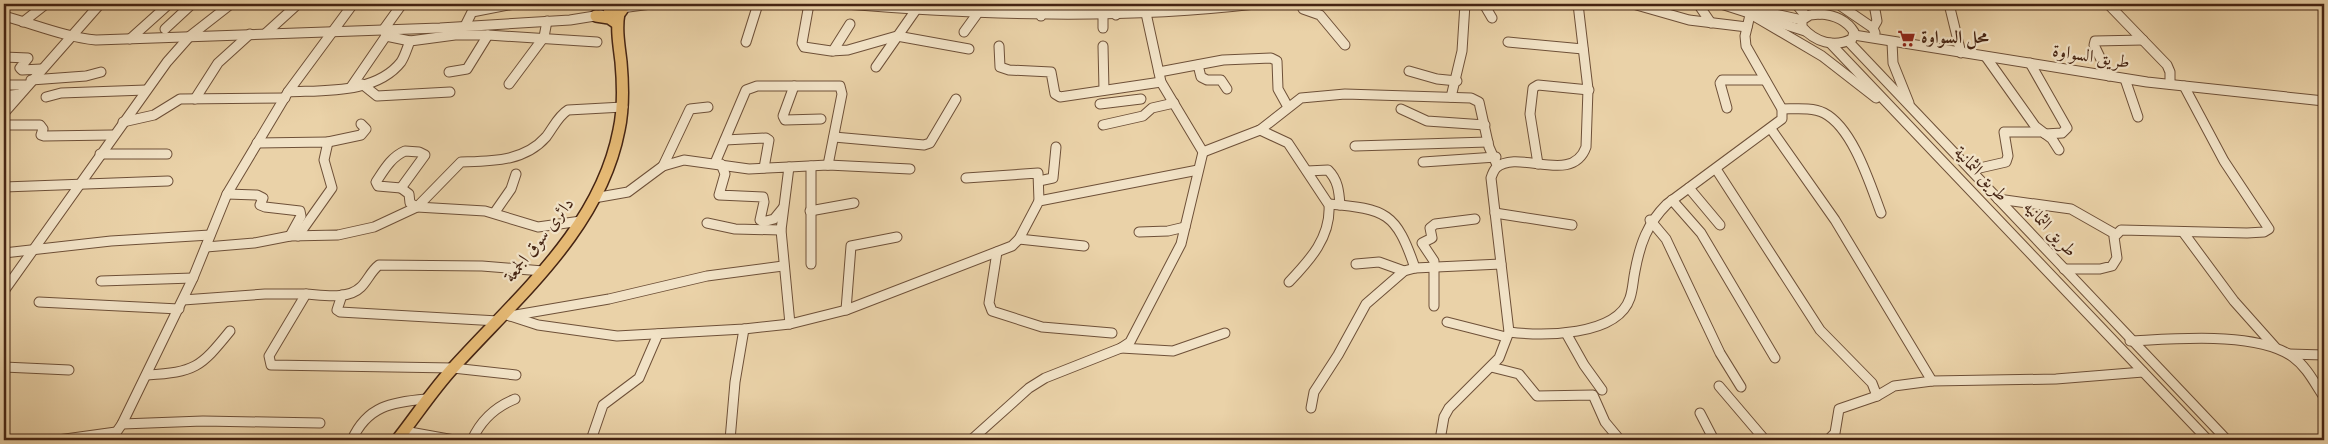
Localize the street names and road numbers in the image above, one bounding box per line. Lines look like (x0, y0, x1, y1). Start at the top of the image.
street label: طريق السواوة (2050, 39, 2132, 77)
street label: طريق الثمانية (1947, 141, 2013, 209)
street label: دائرى سوق الجمعة (498, 193, 582, 289)
street label: طريق الثمانيه (2016, 196, 2082, 264)

